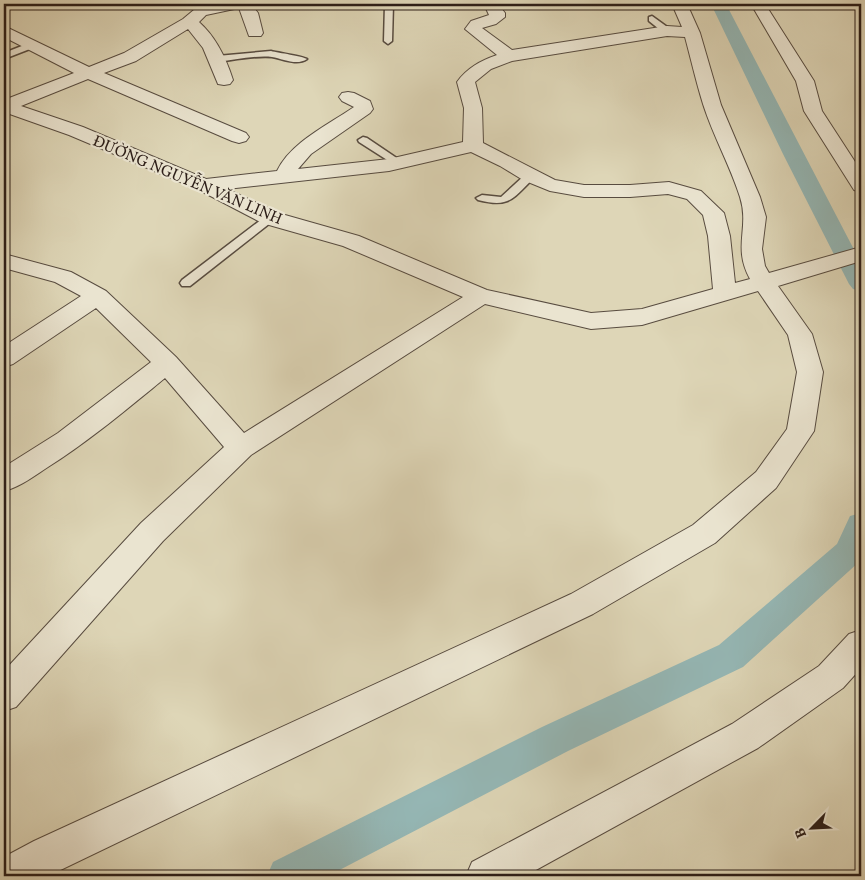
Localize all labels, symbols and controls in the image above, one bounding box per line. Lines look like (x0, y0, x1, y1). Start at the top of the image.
street label: ĐƯỜNG NGUYỄN VĂN LINH (89, 128, 287, 231)
north arrow (788, 802, 838, 852)
text: B (791, 825, 812, 841)

